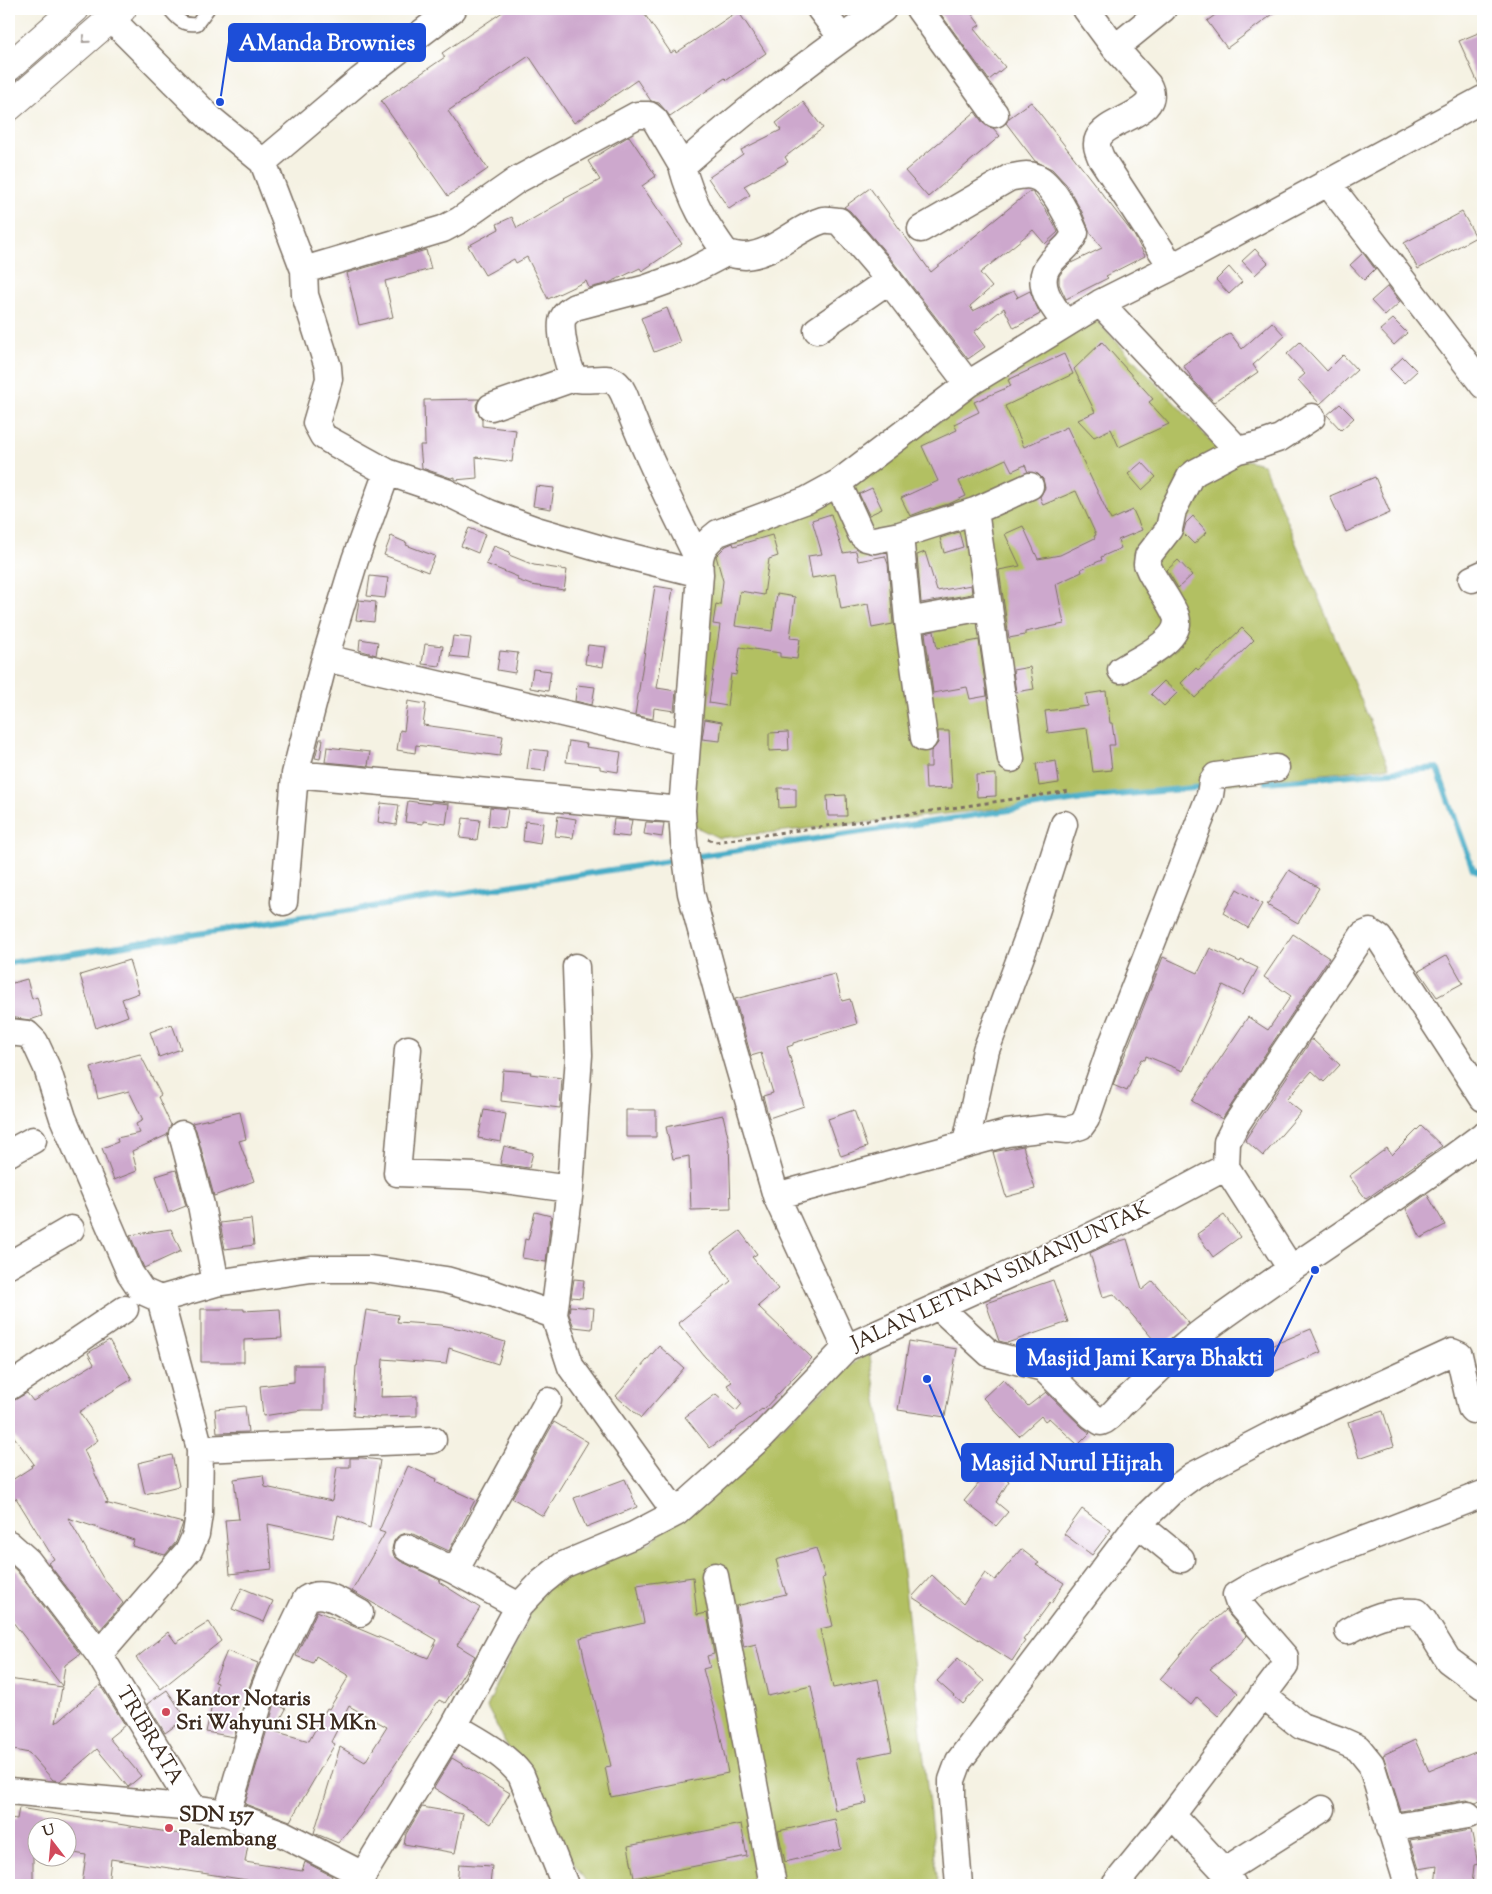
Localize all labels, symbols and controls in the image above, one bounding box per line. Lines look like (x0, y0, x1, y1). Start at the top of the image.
callout: AManda Brownies (229, 24, 425, 61)
text: AManda Brownies (239, 29, 415, 61)
one-way arrow (81, 34, 90, 43)
street label: JALAN LETNAN SIMANJUNTAK (846, 1194, 1155, 1360)
callout: Masjid Jami Karya Bhakti (1017, 1339, 1273, 1376)
text: Masjid Jami Karya Bhakti (1027, 1344, 1264, 1376)
callout: Masjid Nurul Hijrah (962, 1444, 1173, 1481)
text: Masjid Nurul Hijrah (971, 1449, 1163, 1481)
street label: TRIBRATA (108, 1681, 190, 1791)
place label: Kantor Notaris Sri Wahyuni SH MKn (176, 1685, 377, 1739)
marker: Kantor Notaris Sri Wahyuni SH MKn (160, 1706, 172, 1718)
place label: SDN 157 Palembang (179, 1801, 277, 1855)
north arrow (28, 1816, 78, 1866)
text: U (41, 1820, 58, 1843)
marker: SDN 157 Palembang (163, 1822, 175, 1834)

